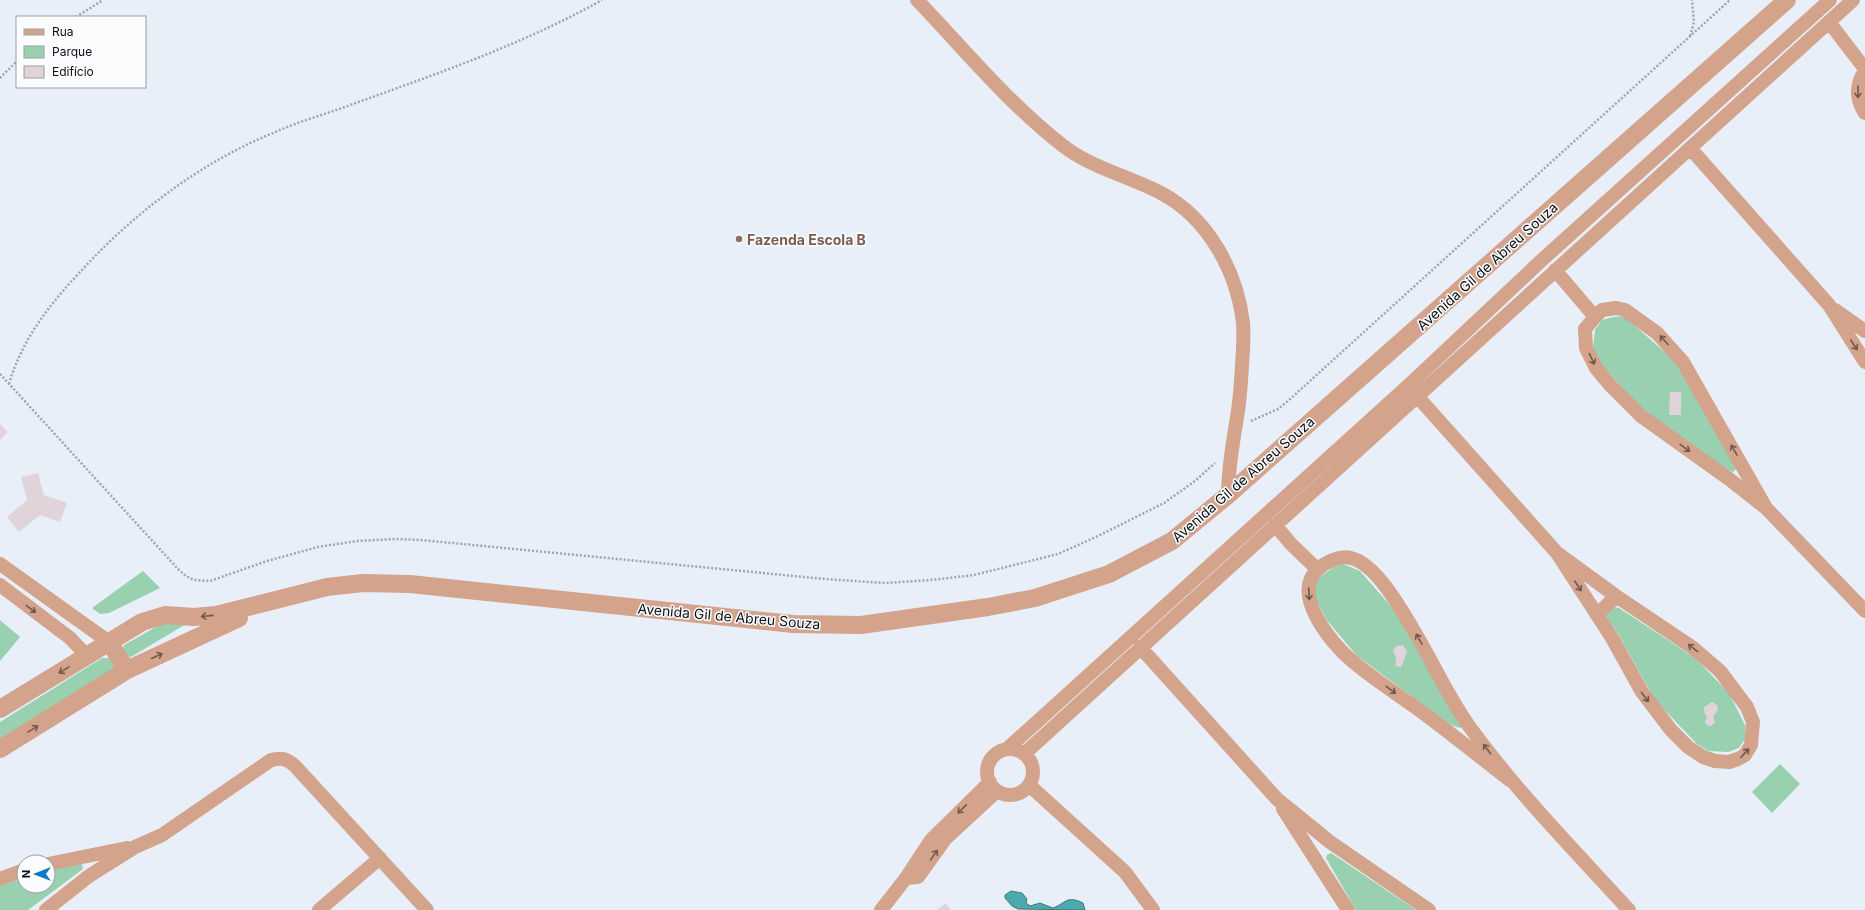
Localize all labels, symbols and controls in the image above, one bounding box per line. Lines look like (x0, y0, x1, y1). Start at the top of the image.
legend (16, 16, 146, 88)
text: Rua (52, 24, 74, 39)
text: Parque (52, 44, 92, 59)
text: Edifício (52, 64, 94, 79)
one-way arrow (1854, 85, 1862, 98)
street label: Avenida Gil de Abreu Souza (1413, 198, 1561, 334)
place label: Fazenda Escola B (747, 231, 866, 248)
marker: Fazenda Escola B (734, 234, 744, 244)
one-way arrow (1660, 336, 1669, 346)
one-way arrow (1851, 339, 1859, 351)
one-way arrow (1589, 353, 1596, 365)
street label: Avenida Gil de Abreu Souza (1168, 412, 1318, 546)
one-way arrow (1680, 444, 1691, 452)
one-way arrow (1729, 444, 1737, 456)
one-way arrow (1574, 580, 1582, 591)
one-way arrow (1306, 587, 1313, 600)
street label: Avenida Gil de Abreu Souza (637, 600, 821, 632)
one-way arrow (26, 605, 37, 613)
one-way arrow (201, 612, 214, 620)
one-way arrow (1414, 633, 1422, 645)
one-way arrow (1687, 643, 1698, 652)
one-way arrow (151, 652, 163, 659)
one-way arrow (59, 666, 70, 674)
one-way arrow (1386, 686, 1397, 694)
one-way arrow (1641, 691, 1650, 702)
one-way arrow (27, 724, 39, 732)
one-way arrow (1483, 744, 1491, 755)
one-way arrow (1740, 748, 1750, 758)
one-way arrow (957, 804, 967, 814)
one-way arrow (930, 850, 938, 861)
north arrow (16, 854, 56, 894)
text: N (19, 870, 33, 878)

